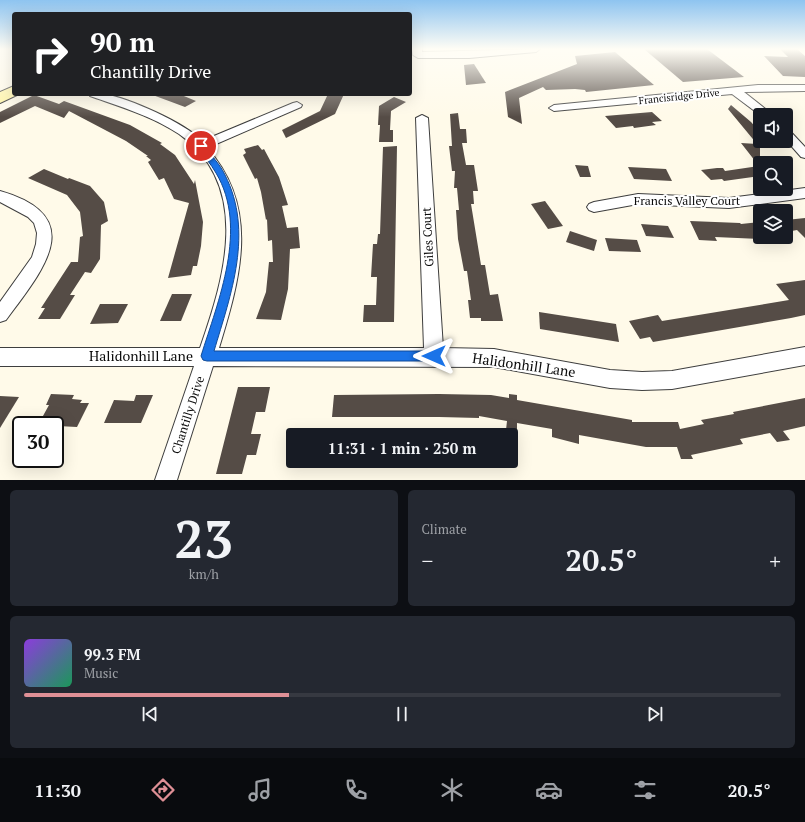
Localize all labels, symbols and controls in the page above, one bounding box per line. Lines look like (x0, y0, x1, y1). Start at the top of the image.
text: 90 m (90, 23, 155, 60)
icon: right (24, 28, 76, 80)
text: Chantilly Drive (90, 59, 211, 83)
street label: Francisridge Drive (638, 86, 720, 107)
map controls (753, 108, 793, 244)
button: sound (753, 108, 793, 148)
pin (184, 129, 218, 163)
icon: arrive (190, 135, 212, 157)
button: search (753, 156, 793, 196)
street label: Francis Valley Court (634, 193, 741, 208)
button: layers (753, 204, 793, 244)
street label: Giles Court (418, 206, 437, 267)
position arrow (413, 335, 455, 377)
street label: Halidonhill Lane (89, 346, 193, 365)
street label: Halidonhill Lane (471, 348, 577, 381)
street label: Chantilly Drive (168, 374, 207, 456)
speed limit sign: 30 (12, 416, 64, 468)
text: 11:31 · 1 min · 250 m (328, 438, 476, 458)
text: 23 (174, 504, 233, 573)
text: Climate (422, 520, 467, 538)
text: 20.5° (565, 540, 637, 580)
text: − (422, 546, 433, 575)
text: + (769, 546, 781, 575)
text: km/h (189, 565, 219, 583)
text: 99.3 FM (84, 644, 141, 664)
text: Music (84, 664, 118, 682)
icon: previous (139, 703, 161, 725)
icon: pause (391, 703, 413, 725)
icon: next (644, 703, 666, 725)
icon: directions (149, 776, 177, 804)
icon: music (246, 776, 274, 804)
icon: phone (342, 776, 370, 804)
icon: climate (438, 776, 466, 804)
icon: car (535, 776, 563, 804)
icon: filters (631, 776, 659, 804)
text: 11:30 (34, 778, 81, 802)
text: 20.5° (727, 778, 771, 802)

